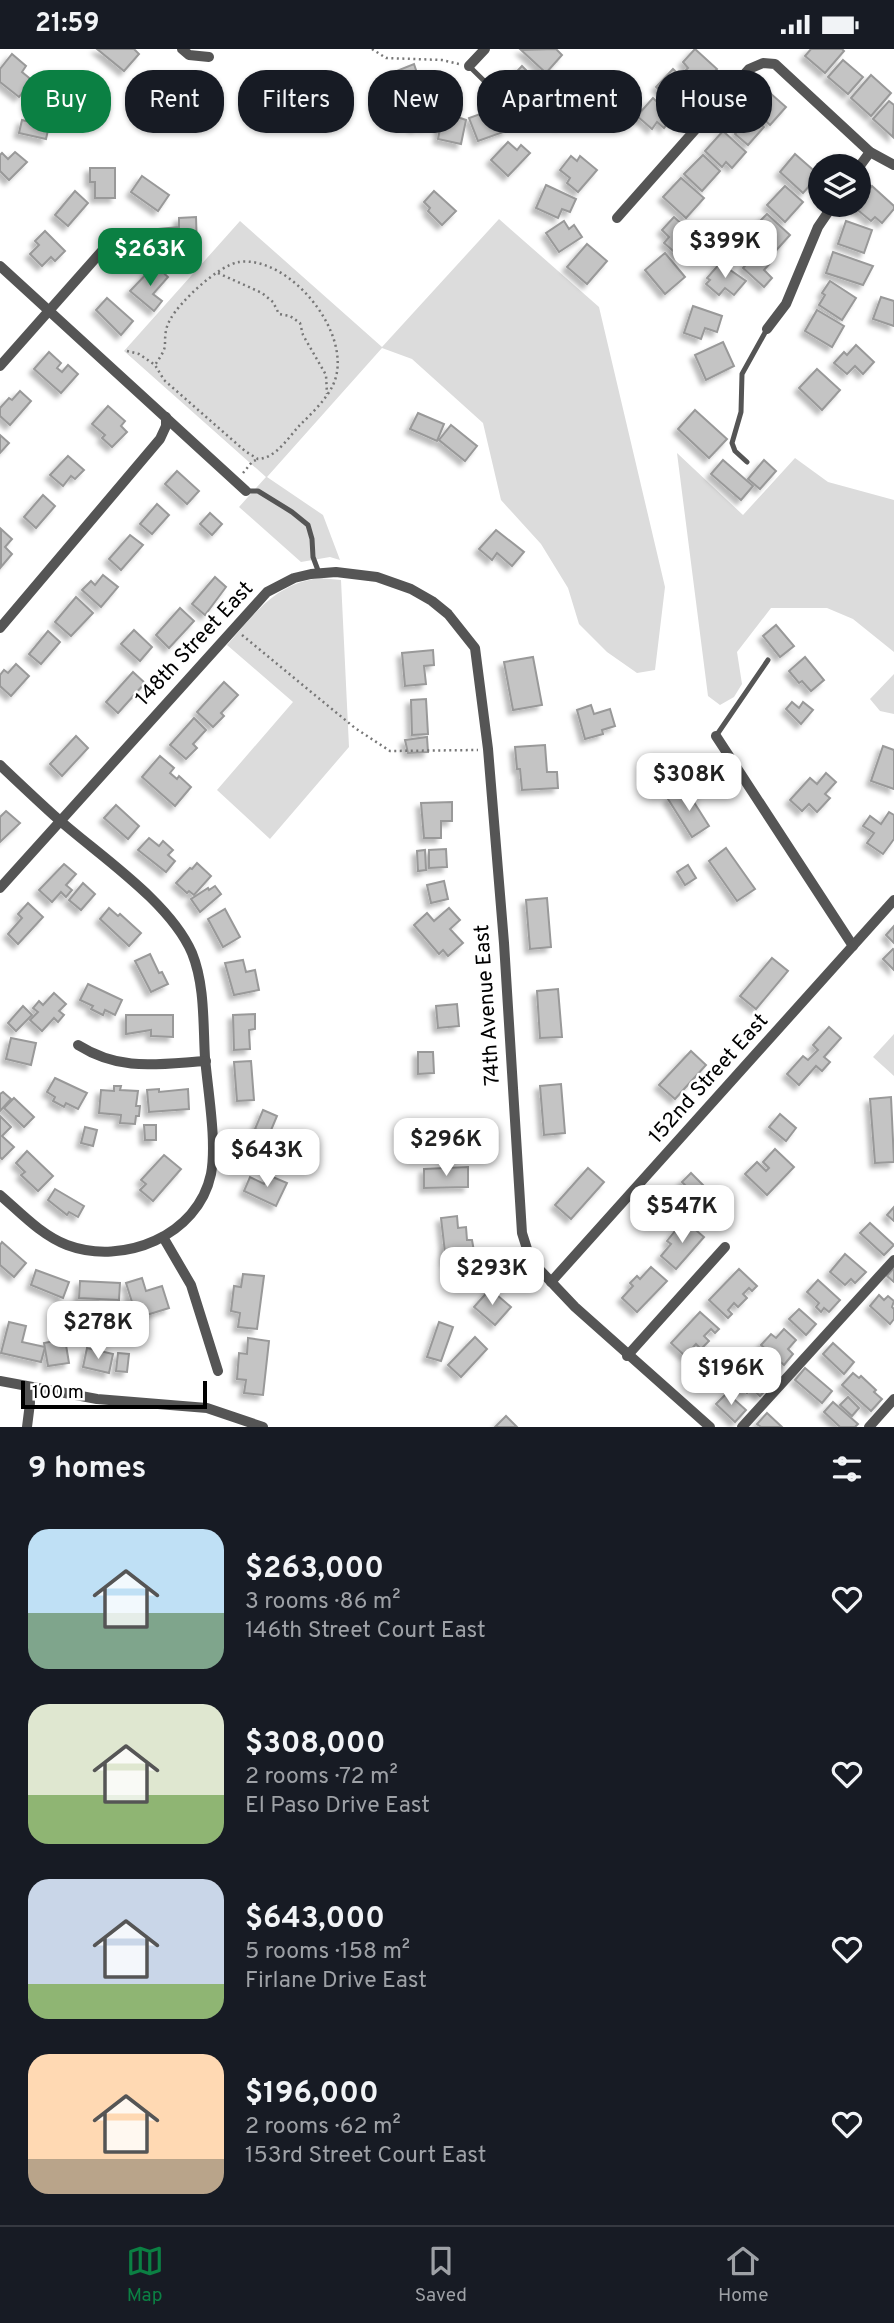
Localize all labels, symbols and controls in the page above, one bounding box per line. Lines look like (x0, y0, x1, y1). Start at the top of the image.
text: 21:59 (35, 8, 100, 41)
chip: Buy (21, 70, 111, 133)
chip: Rent (125, 70, 224, 133)
chip: Filters (238, 70, 354, 133)
chip: New (368, 70, 463, 133)
chip: Apartment (477, 70, 642, 133)
chip: House (656, 70, 772, 133)
map controls (808, 154, 871, 217)
button: layers (808, 154, 871, 217)
pin: $399K (676, 221, 774, 280)
text: $399K (689, 228, 761, 257)
pin: $263K (101, 229, 199, 288)
text: $263K (114, 236, 186, 265)
street label: 148th Street East (130, 576, 260, 712)
pin: $308K (640, 753, 738, 813)
text: $308K (652, 761, 726, 790)
street label: 74th Avenue East (469, 923, 507, 1087)
street label: 152nd Street East (643, 1008, 775, 1150)
pin: $296K (397, 1119, 495, 1178)
text: $296K (410, 1126, 482, 1155)
pin: $643K (218, 1129, 316, 1189)
text: $643K (231, 1137, 303, 1166)
pin: $547K (633, 1185, 731, 1245)
text: $547K (646, 1193, 718, 1222)
pin: $293K (443, 1247, 541, 1307)
text: $293K (456, 1255, 528, 1284)
pin: $278K (49, 1301, 147, 1361)
text: $278K (63, 1309, 133, 1338)
pin: $196K (682, 1347, 780, 1407)
text: $196K (697, 1355, 765, 1384)
scale bar (21, 1378, 206, 1410)
text: 100 m (32, 1381, 84, 1405)
icon: filters (828, 1450, 866, 1488)
text: 9 homes (28, 1451, 146, 1488)
text: $263,000 (245, 1551, 384, 1588)
icon: home (84, 1557, 168, 1641)
icon: heart (828, 1580, 866, 1618)
text: 3 rooms · 86 m² (245, 1588, 401, 1617)
text: 146th Street Court East (245, 1617, 486, 1646)
text: $308,000 (245, 1726, 385, 1763)
icon: home (84, 1732, 168, 1816)
icon: heart (828, 1755, 866, 1793)
text: 2 rooms · 72 m² (245, 1763, 398, 1792)
text: El Paso Drive East (245, 1792, 430, 1821)
text: $643,000 (245, 1901, 385, 1938)
icon: home (84, 1907, 168, 1991)
icon: heart (828, 1930, 866, 1968)
text: 5 rooms · 158 m² (245, 1938, 410, 1967)
text: Firlane Drive East (245, 1967, 427, 1996)
text: $196,000 (245, 2076, 379, 2113)
icon: home (84, 2082, 168, 2166)
icon: heart (828, 2105, 866, 2143)
text: 2 rooms · 62 m² (245, 2113, 401, 2142)
text: 153rd Street Court East (245, 2142, 487, 2171)
tab: Map (126, 2242, 164, 2308)
tab: Saved (415, 2242, 467, 2308)
tab: Home (718, 2242, 768, 2308)

